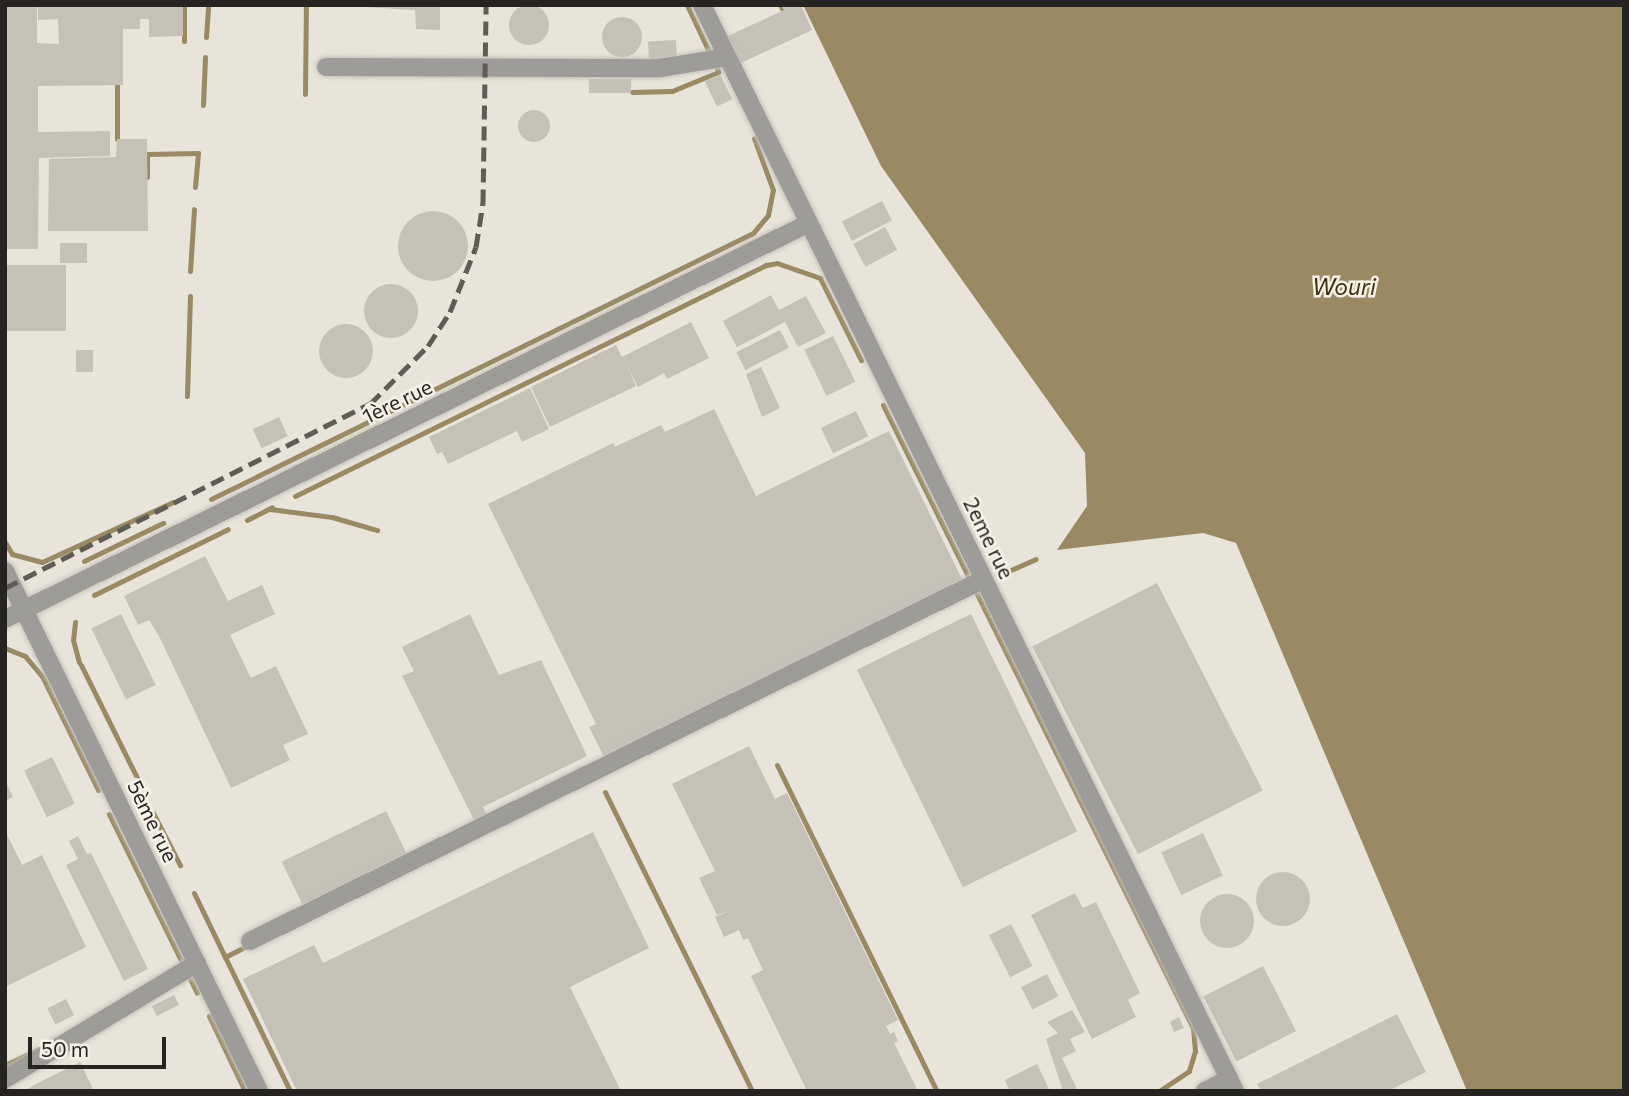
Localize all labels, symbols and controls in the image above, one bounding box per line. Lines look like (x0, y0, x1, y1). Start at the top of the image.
water label: Wouri (1312, 272, 1376, 300)
street label: 1ère rue (358, 373, 436, 429)
street label: 2eme rue (959, 493, 1019, 583)
street label: 5ème rue (122, 776, 184, 866)
scale bar (32, 1023, 170, 1066)
text: 50 m (41, 1036, 89, 1061)

